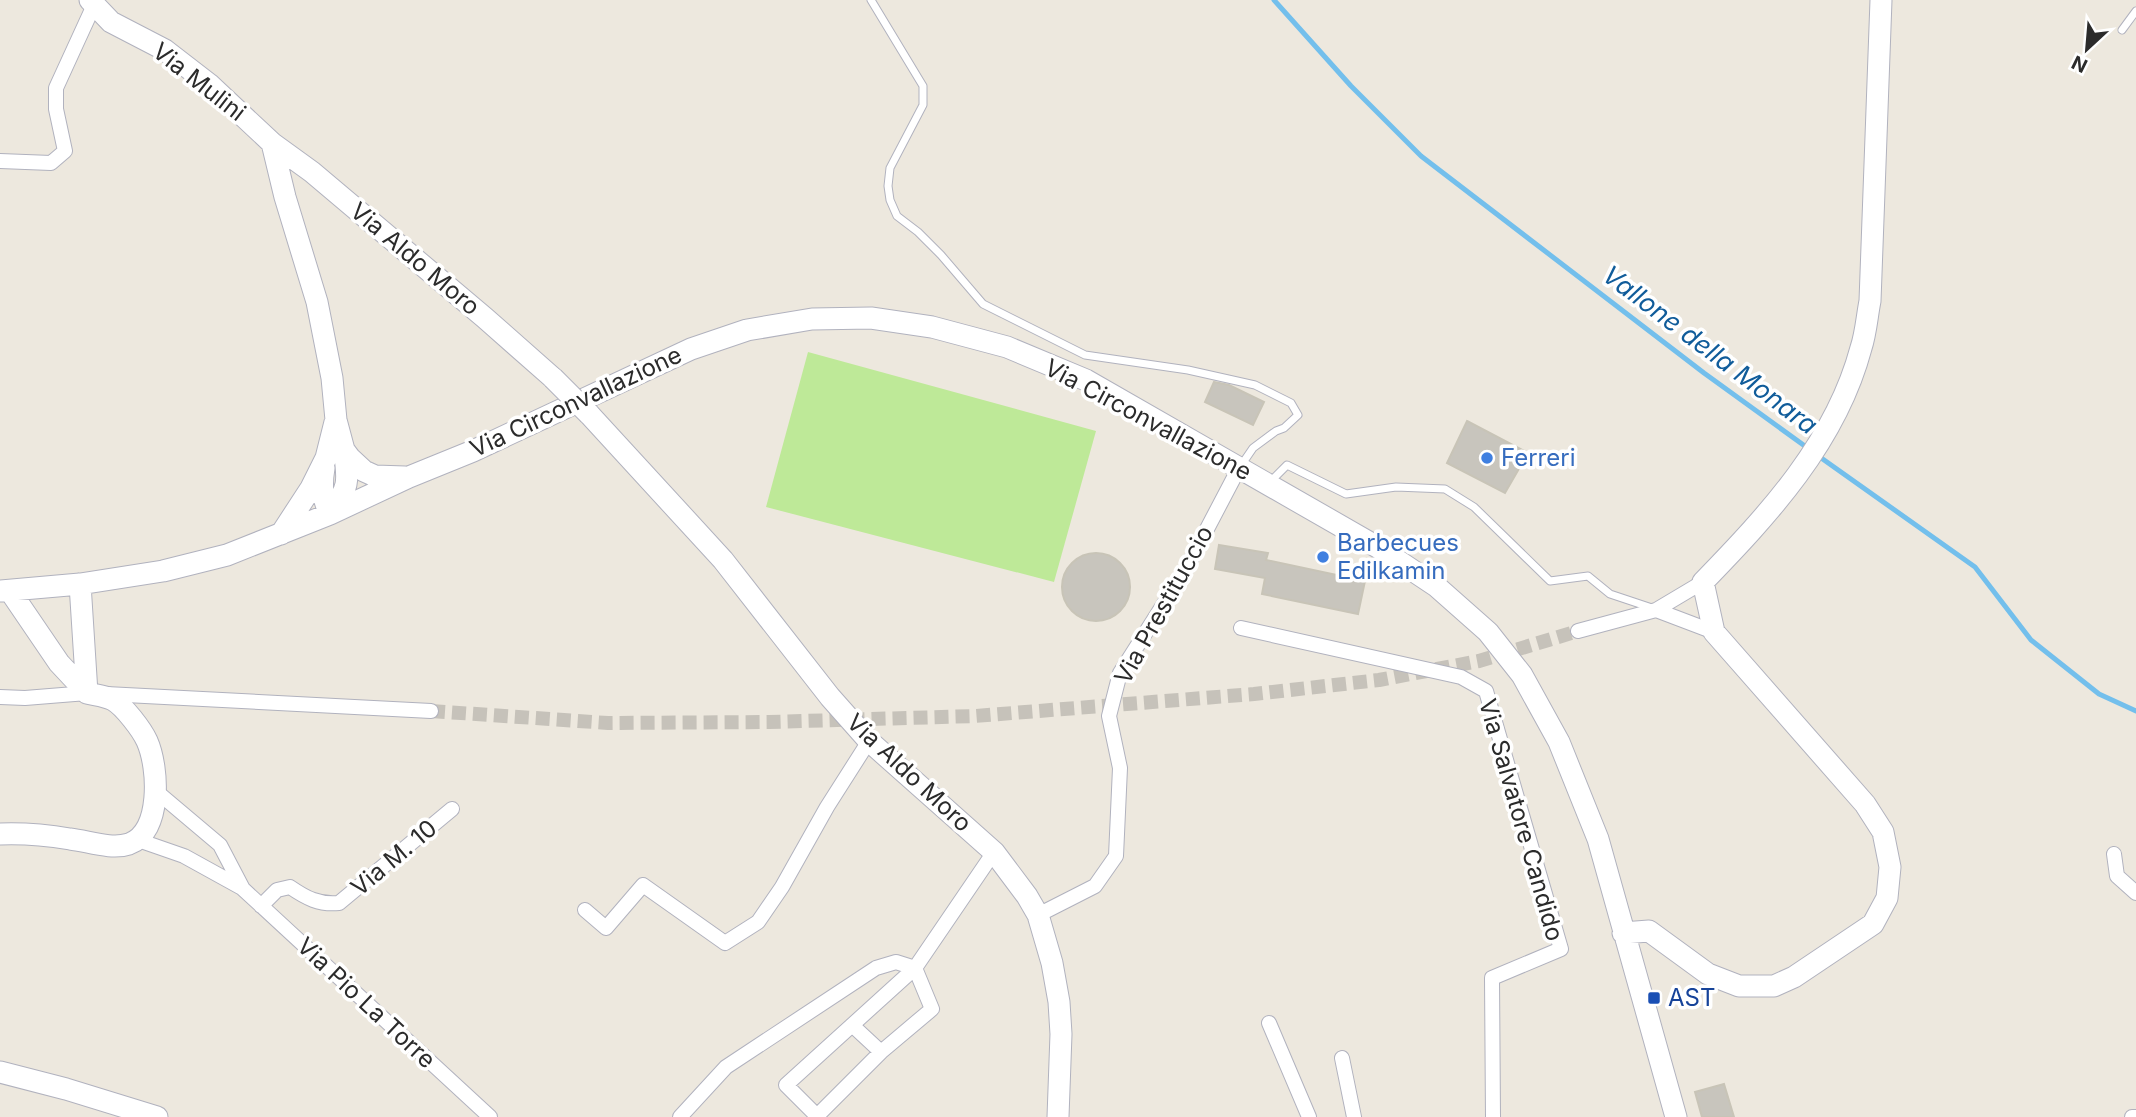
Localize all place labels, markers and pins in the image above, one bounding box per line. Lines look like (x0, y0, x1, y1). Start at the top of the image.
place label: Ferreri (1501, 443, 1575, 472)
marker: Ferreri (1479, 450, 1495, 466)
place label: Barbecues Edilkamin (1337, 528, 1459, 585)
marker: Barbecues Edilkamin (1315, 549, 1331, 565)
place label: AST (1668, 983, 1715, 1012)
marker: AST (1646, 990, 1662, 1006)

